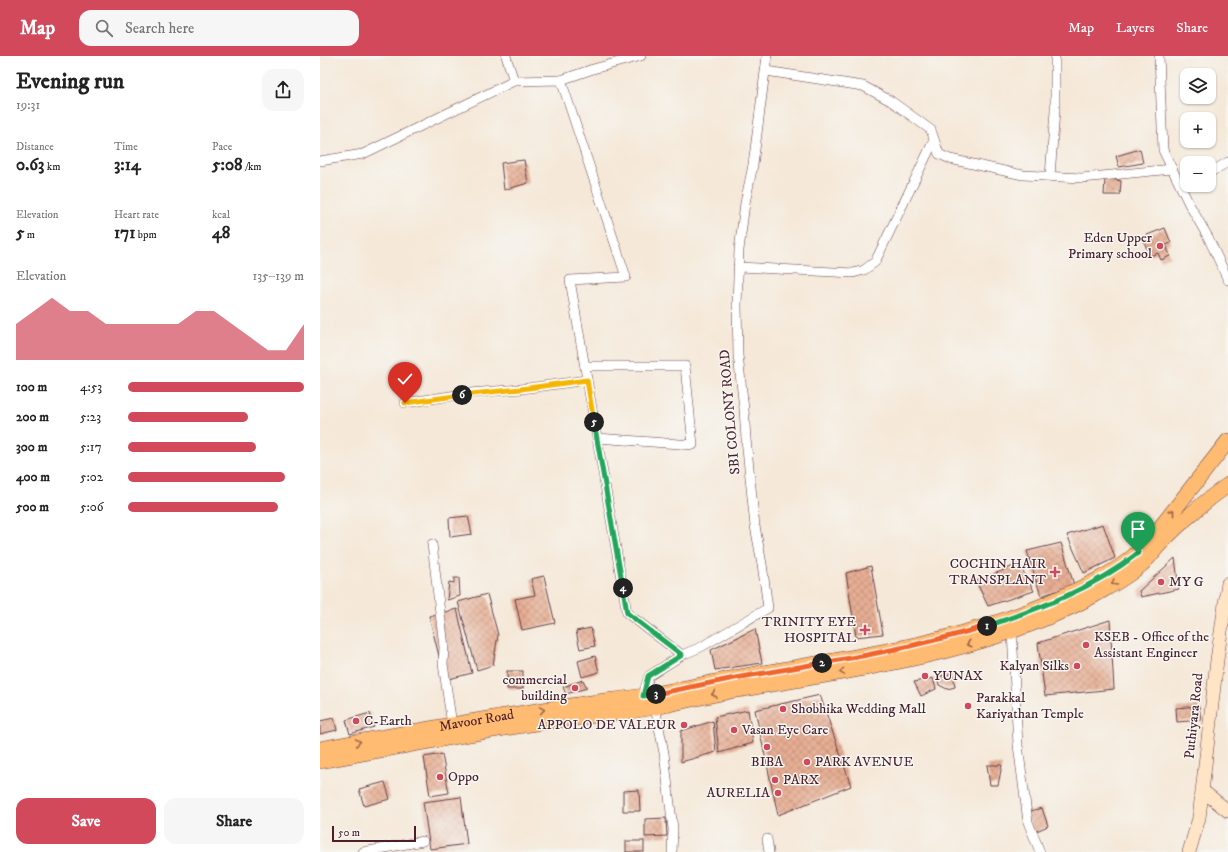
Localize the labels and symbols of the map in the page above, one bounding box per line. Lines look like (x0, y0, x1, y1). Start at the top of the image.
place label: Eden Upper Primary school (1068, 229, 1153, 263)
marker: Eden Upper Primary school (1155, 241, 1165, 251)
street label: SBI COLONY ROAD (716, 349, 744, 475)
pin (388, 362, 422, 403)
pin: 6 (452, 385, 472, 405)
pin: 5 (584, 412, 604, 432)
one-way arrow (1168, 509, 1175, 516)
pin (1121, 512, 1155, 553)
place label: COCHIN HAIR TRANSPLANT (949, 555, 1047, 589)
marker: COCHIN HAIR TRANSPLANT (1049, 566, 1061, 578)
place label: MY G (1169, 573, 1204, 591)
marker: MY G (1156, 577, 1166, 587)
pin: 4 (613, 578, 633, 598)
one-way arrow (1111, 579, 1118, 586)
place label: TRINITY EYE HOSPITAL (762, 613, 856, 647)
pin: 1 (977, 616, 997, 636)
marker: TRINITY EYE HOSPITAL (859, 624, 871, 636)
place label: KSEB - Office of the Assistant Engineer (1094, 628, 1209, 662)
one-way arrow (966, 639, 973, 648)
marker: KSEB - Office of the Assistant Engineer (1081, 640, 1091, 650)
pin: 2 (812, 653, 832, 673)
place label: Kalyan Silks (1000, 657, 1069, 675)
marker: Kalyan Silks (1072, 661, 1082, 671)
one-way arrow (839, 667, 845, 676)
place label: YUNAX (933, 667, 983, 685)
place label: commercial building (502, 671, 568, 705)
marker: YUNAX (920, 671, 930, 681)
street label: Puthiyara Road (1181, 672, 1207, 760)
marker: commercial building (570, 683, 580, 693)
pin: 3 (646, 684, 666, 704)
place label: Parakkal Kariyathan Temple (976, 689, 1084, 723)
one-way arrow (711, 690, 717, 698)
place label: Shobhika Wedding Mall (791, 700, 926, 718)
marker: Parakkal Kariyathan Temple (963, 701, 973, 711)
marker: Shobhika Wedding Mall (778, 704, 788, 714)
street label: Mavoor Road (438, 706, 515, 736)
one-way arrow (539, 706, 545, 715)
place label: C-Earth (364, 712, 413, 730)
marker: C-Earth (351, 716, 361, 726)
place label: APPOLO DE VALEUR (538, 716, 677, 734)
marker: APPOLO DE VALEUR (679, 720, 689, 730)
place label: Vasan Eye Care (741, 721, 828, 739)
marker: Vasan Eye Care (729, 725, 739, 735)
one-way arrow (355, 738, 361, 747)
marker: BIBA (762, 742, 772, 752)
place label: BIBA (751, 753, 784, 771)
place label: PARK AVENUE (815, 753, 913, 771)
marker: PARK AVENUE (802, 757, 812, 767)
place label: Oppo (448, 768, 479, 786)
place label: PARX (783, 771, 819, 789)
marker: Oppo (435, 772, 445, 782)
marker: PARX (770, 775, 780, 785)
place label: AURELIA (707, 784, 771, 802)
marker: AURELIA (773, 788, 783, 798)
scale bar (332, 824, 416, 843)

